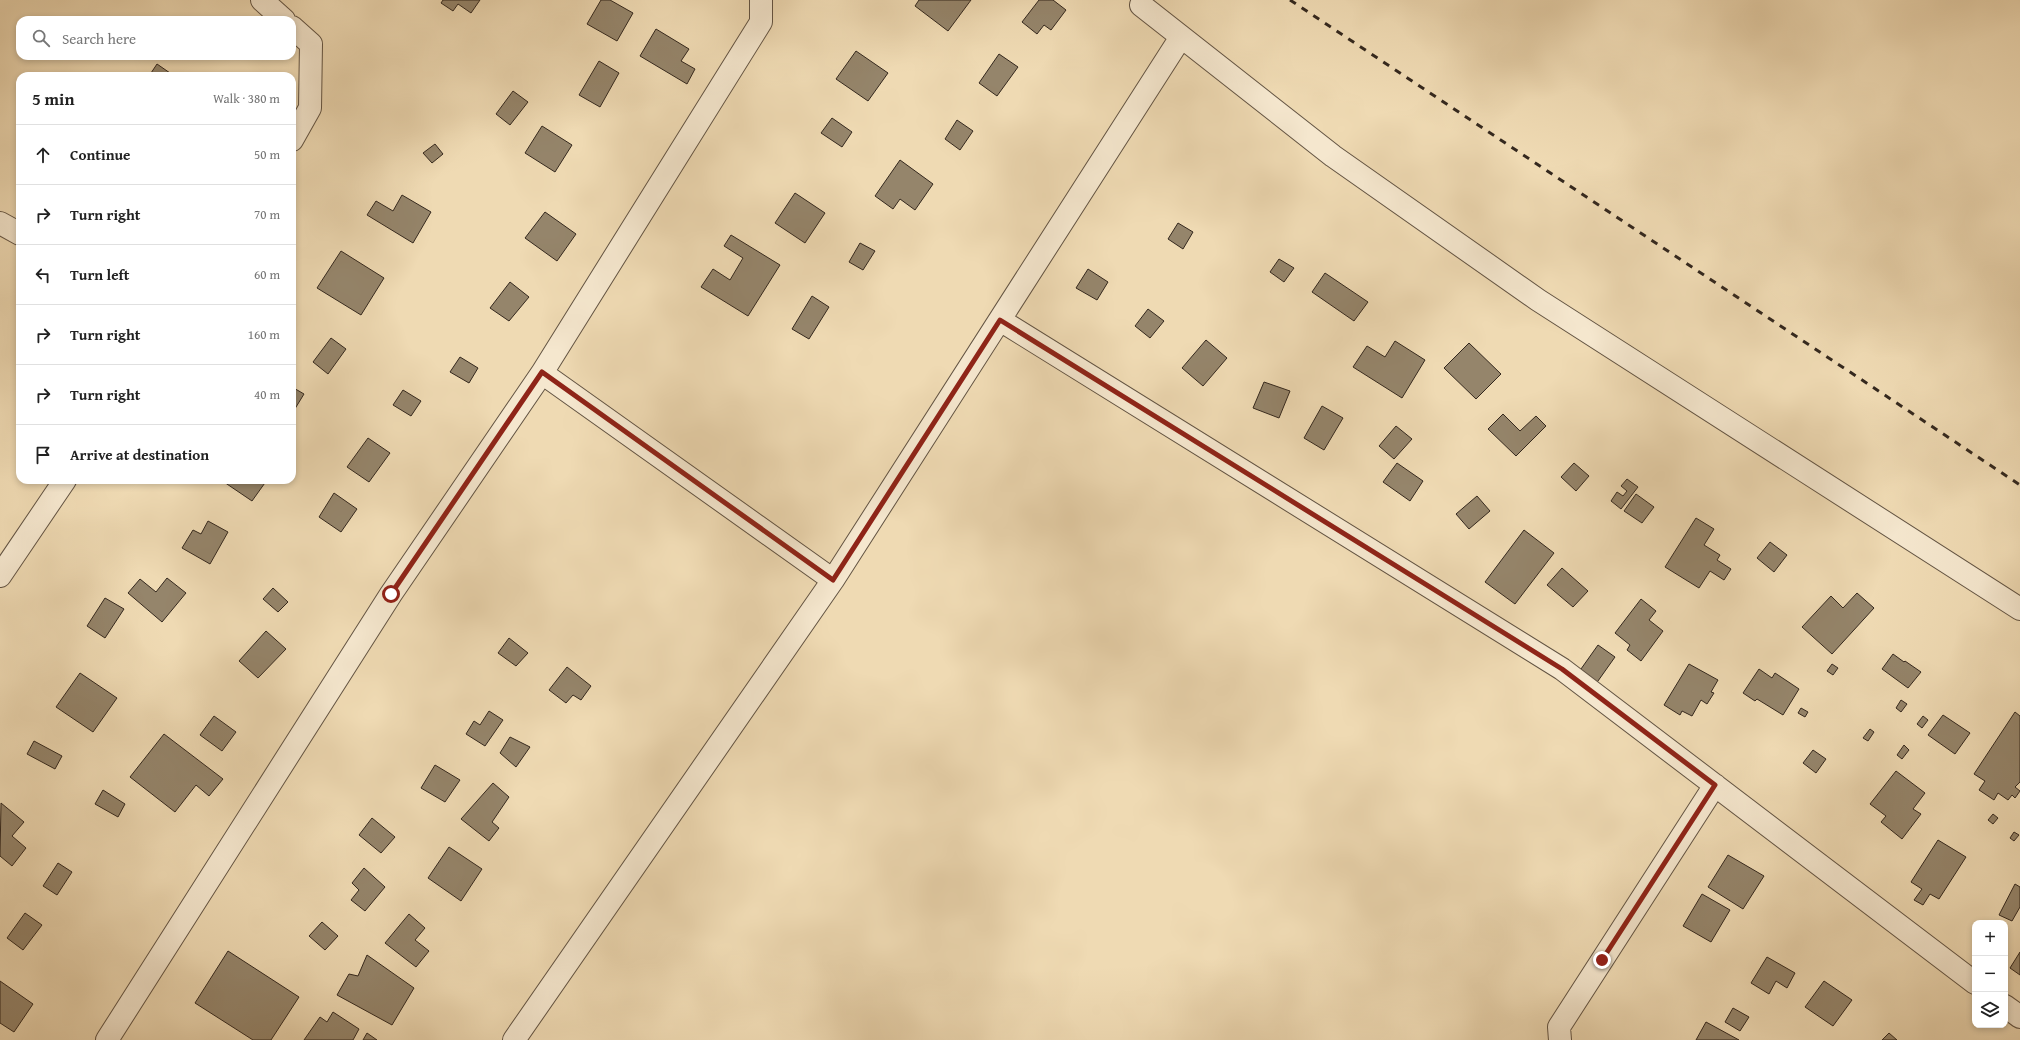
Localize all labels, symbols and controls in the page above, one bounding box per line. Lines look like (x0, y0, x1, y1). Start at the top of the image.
search box (16, 16, 296, 60)
icon: search (30, 27, 52, 49)
text: Search here (62, 28, 136, 49)
text: 5 min (32, 86, 74, 111)
text: Walk · 380 m (213, 89, 280, 108)
icon: ahead (32, 144, 54, 166)
text: Continue (70, 144, 131, 165)
text: 50 m (254, 145, 280, 164)
icon: right (32, 204, 54, 226)
text: Turn right (70, 204, 141, 225)
text: 70 m (254, 205, 280, 224)
icon: left (32, 264, 54, 286)
text: Turn left (70, 264, 129, 285)
text: 60 m (254, 265, 280, 284)
icon: right (32, 324, 54, 346)
text: Turn right (70, 324, 141, 345)
text: 160 m (248, 325, 280, 344)
icon: right (32, 384, 54, 406)
text: Turn right (70, 384, 141, 405)
text: 40 m (254, 385, 280, 404)
icon: arrive (32, 444, 54, 466)
text: Arrive at destination (70, 444, 209, 465)
route start (382, 585, 400, 603)
map controls (1972, 920, 2008, 1028)
button: + (1972, 920, 2008, 956)
route end (1593, 951, 1611, 969)
button: − (1972, 956, 2008, 992)
button: layers (1972, 992, 2008, 1028)

